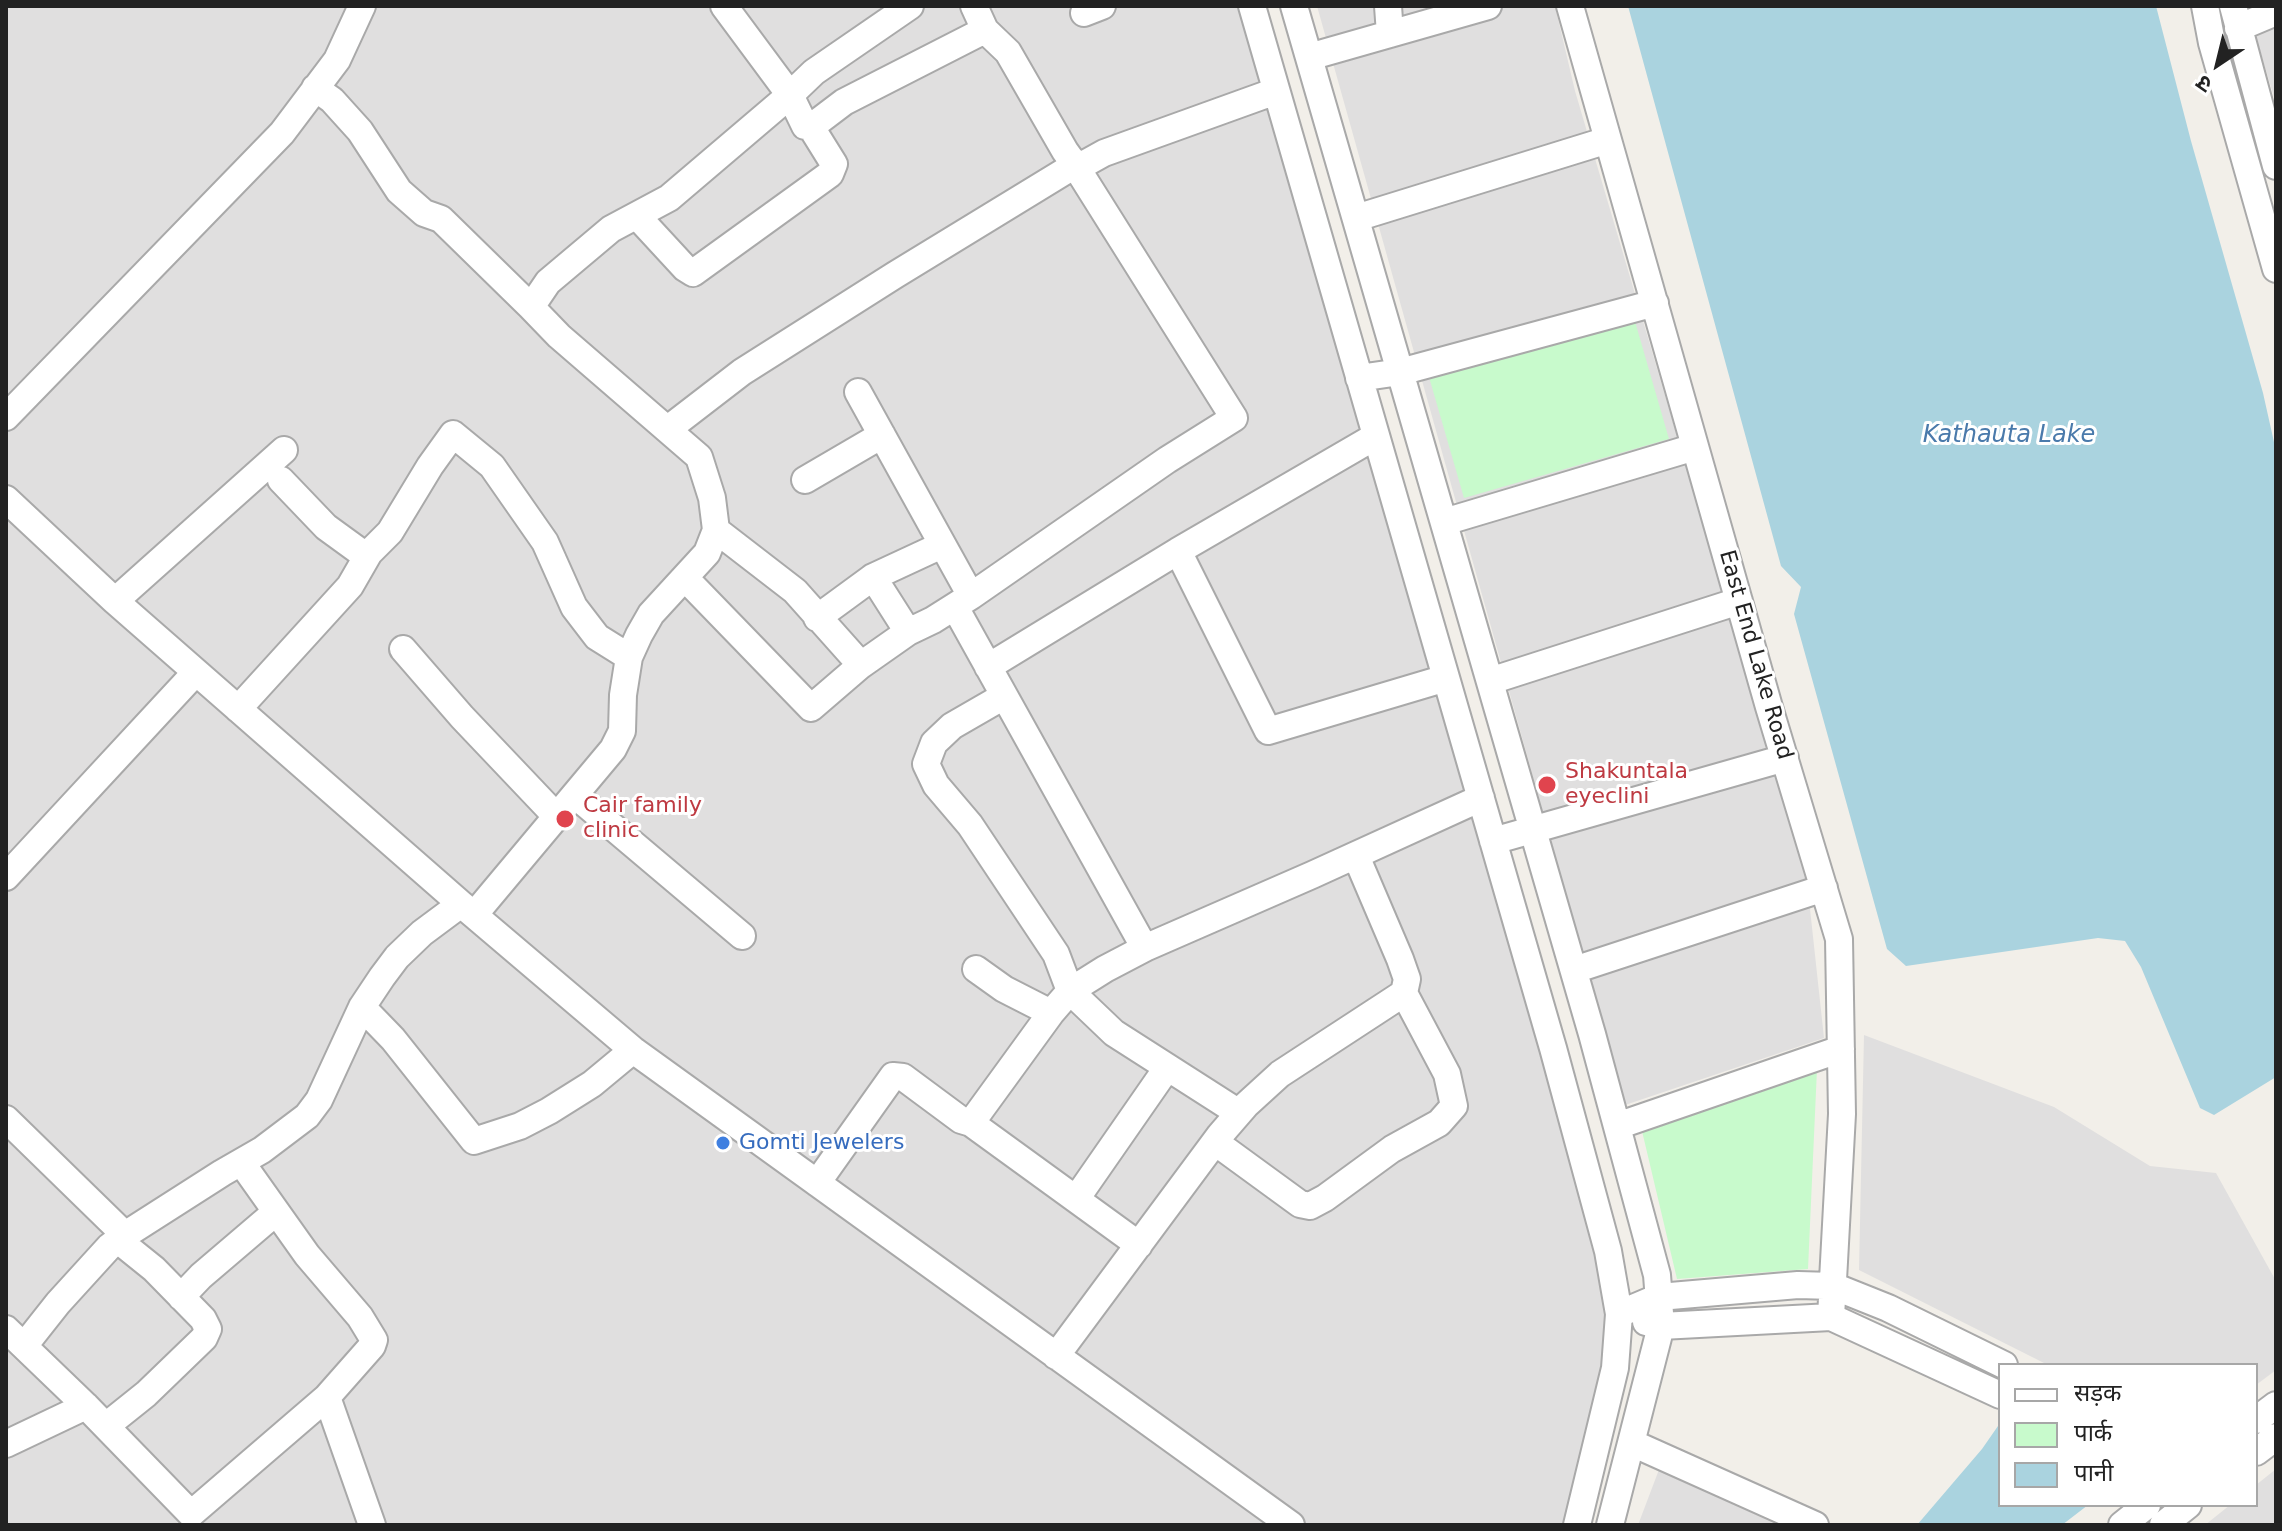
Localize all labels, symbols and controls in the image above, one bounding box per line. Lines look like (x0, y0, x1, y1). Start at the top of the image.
north arrow (2178, 24, 2258, 104)
text: उ (2192, 70, 2216, 98)
water label: Kathauta Lake (1923, 422, 2095, 450)
street label: East End Lake Road (1712, 547, 1798, 763)
place label: Shakuntala eyeclini (1565, 759, 1688, 810)
marker: Shakuntala eyeclini (1536, 774, 1558, 796)
place label: Cair family clinic (583, 793, 702, 844)
marker: Cair family clinic (554, 808, 576, 830)
place label: Gomti Jewelers (739, 1130, 904, 1156)
marker: Gomti Jewelers (714, 1134, 732, 1152)
legend (1998, 1363, 2258, 1507)
text: सड़क (2074, 1379, 2122, 1407)
text: पार्क (2074, 1419, 2112, 1447)
text: पानी (2074, 1459, 2113, 1487)

